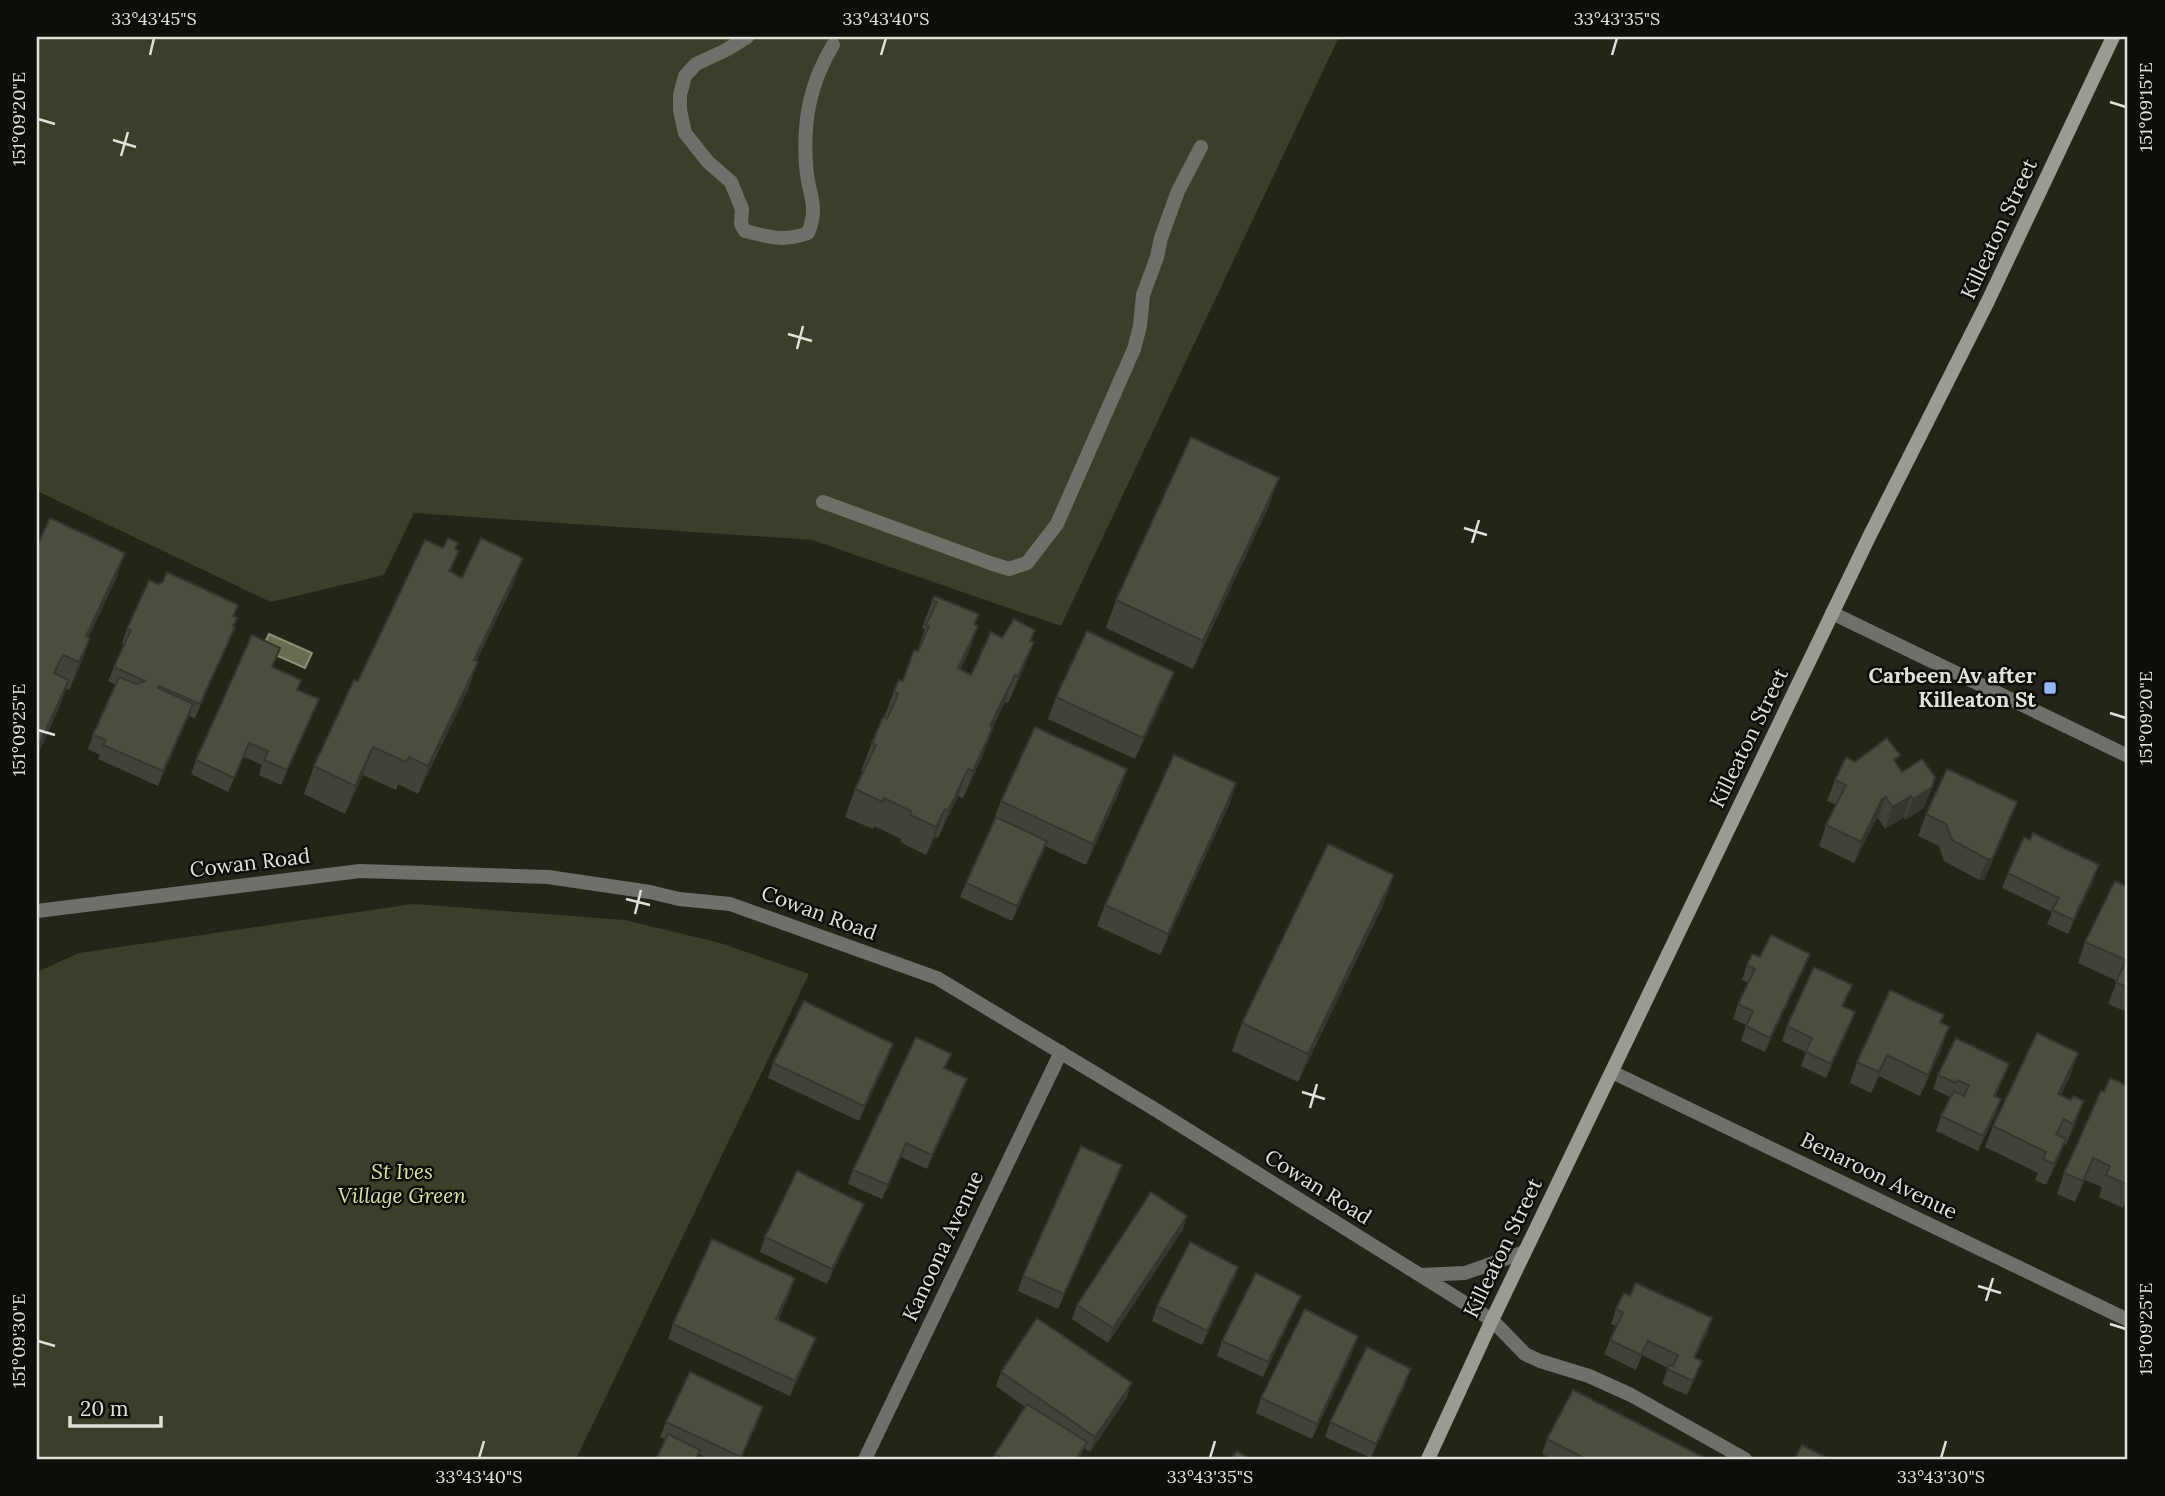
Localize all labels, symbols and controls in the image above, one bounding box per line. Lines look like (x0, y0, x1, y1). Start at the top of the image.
text: 33°43'45"S (111, 7, 197, 30)
text: 33°43'40"S (843, 7, 929, 30)
text: 33°43'35"S (1574, 7, 1660, 30)
text: 151°09'15"E (2134, 62, 2157, 152)
text: 151°09'20"E (7, 72, 30, 166)
street label: Killeaton Street (1954, 153, 2043, 303)
place label: Carbeen Av after Killeaton St (1868, 662, 2036, 713)
street label: Killeaton Street (1703, 663, 1794, 812)
text: 151°09'20"E (2134, 671, 2157, 765)
marker: Carbeen Av after Killeaton St (2042, 680, 2058, 696)
text: 151°09'25"E (7, 684, 30, 776)
street label: Cowan Road (188, 842, 312, 883)
street label: Cowan Road (758, 879, 881, 946)
street label: Benaroon Avenue (1796, 1126, 1962, 1225)
street label: Cowan Road (1260, 1143, 1377, 1230)
park label: St Ives Village Green (338, 1158, 466, 1209)
street label: Kanoona Avenue (896, 1166, 989, 1325)
street label: Killeaton Street (1457, 1173, 1548, 1322)
text: 151°09'25"E (2134, 1283, 2157, 1375)
text: 151°09'30"E (7, 1294, 30, 1388)
scale bar (70, 1384, 161, 1428)
text: 20 m (80, 1395, 129, 1422)
text: 33°43'40"S (436, 1465, 522, 1488)
text: 33°43'35"S (1167, 1465, 1253, 1488)
text: 33°43'30"S (1897, 1465, 1985, 1488)

